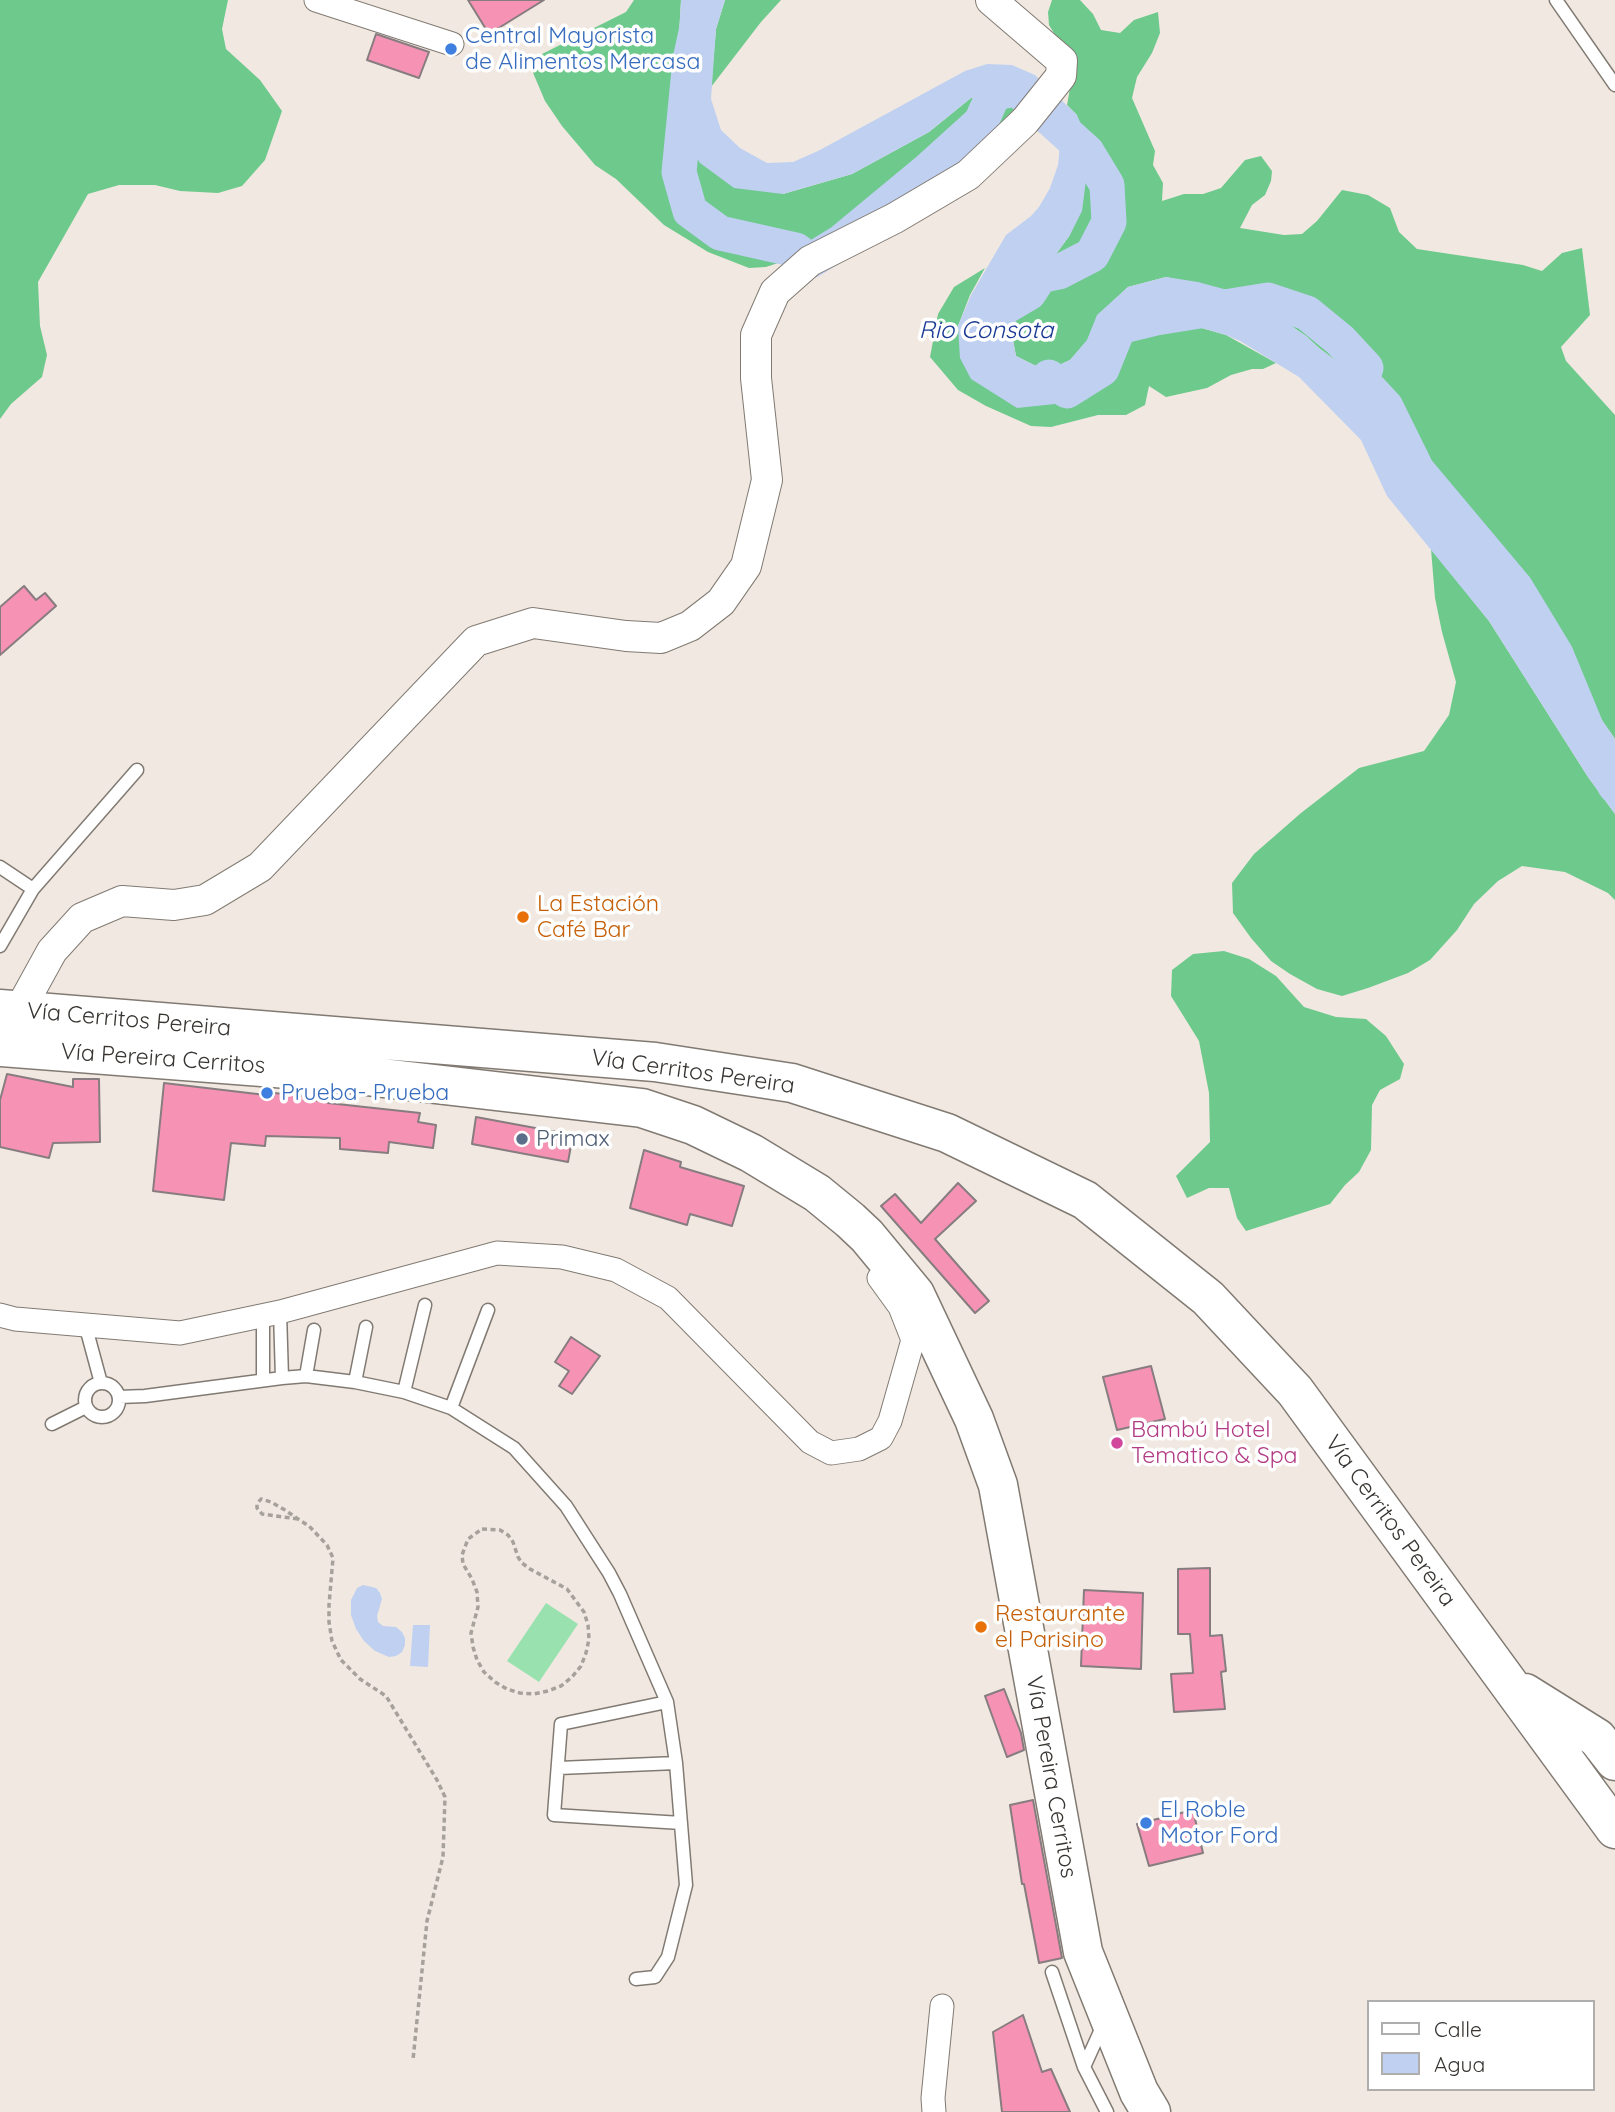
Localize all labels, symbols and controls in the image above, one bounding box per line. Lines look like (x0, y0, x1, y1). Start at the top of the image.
place label: Central Mayorista de Alimentos Mercasa (465, 22, 700, 76)
marker: Central Mayorista de Alimentos Mercasa (443, 41, 459, 57)
water label: Rio Consota (919, 317, 1053, 345)
place label: La Estación Café Bar (537, 890, 659, 944)
marker: La Estación Café Bar (515, 909, 531, 925)
street label: Vía Cerritos Pereira (26, 997, 232, 1043)
street label: Vía Pereira Cerritos (60, 1038, 266, 1080)
street label: Vía Cerritos Pereira (590, 1044, 796, 1100)
place label: Prueba- Prueba (281, 1079, 449, 1107)
marker: Prueba- Prueba (259, 1085, 275, 1101)
place label: Primax (536, 1125, 610, 1153)
marker: Primax (514, 1131, 530, 1147)
place label: Bambú Hotel Tematico & Spa (1131, 1416, 1298, 1470)
street label: Vía Cerritos Pereira (1319, 1430, 1461, 1612)
marker: Bambú Hotel Tematico & Spa (1109, 1435, 1125, 1451)
place label: Restaurante el Parisino (995, 1600, 1125, 1654)
marker: Restaurante el Parisino (973, 1619, 989, 1635)
street label: Vía Pereira Cerritos (1020, 1674, 1082, 1880)
place label: El Roble Motor Ford (1160, 1796, 1278, 1850)
marker: El Roble Motor Ford (1138, 1815, 1154, 1831)
legend (1366, 2000, 1594, 2091)
text: Calle (1434, 2016, 1482, 2042)
text: Agua (1434, 2051, 1485, 2077)

